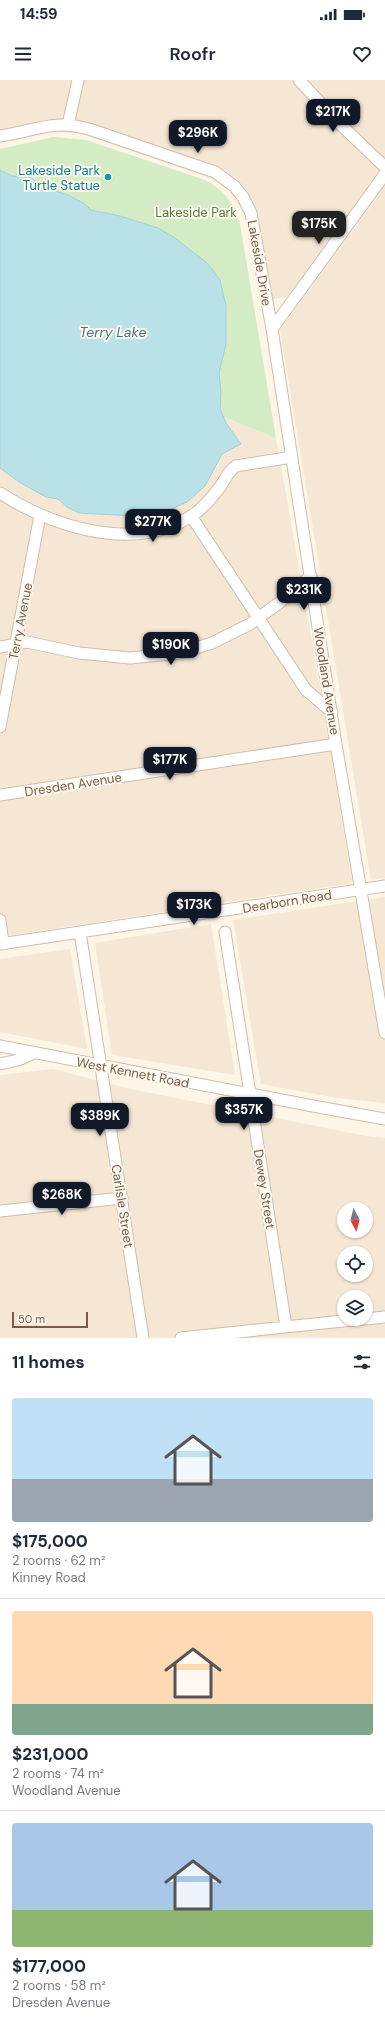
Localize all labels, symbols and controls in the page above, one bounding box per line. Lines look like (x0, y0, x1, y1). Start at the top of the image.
text: 14:59 (20, 4, 58, 24)
text: Roofr (169, 42, 216, 66)
icon: menu (12, 43, 34, 65)
icon: heart (351, 43, 373, 65)
pin: $217K (305, 99, 361, 133)
text: $217K (315, 103, 351, 120)
pin: $296K (170, 120, 226, 154)
text: $296K (178, 124, 218, 141)
place label: Lakeside Park Turtle Statue (18, 162, 100, 194)
marker: Lakeside Park Turtle Statue (103, 172, 113, 182)
park label: Lakeside Park (155, 204, 237, 221)
pin: $175K (291, 211, 347, 245)
text: $175K (301, 215, 337, 232)
street label: Lakeside Drive (244, 219, 275, 307)
water label: Terry Lake (80, 323, 146, 341)
pin: $277K (125, 509, 181, 543)
text: $277K (134, 513, 172, 530)
pin: $231K (276, 577, 332, 611)
street label: Terry Avenue (5, 581, 36, 661)
text: $231K (286, 581, 322, 598)
street label: Woodland Avenue (310, 626, 343, 736)
pin: $190K (143, 632, 199, 666)
text: $190K (152, 636, 190, 653)
pin: $177K (142, 747, 198, 781)
text: $177K (152, 751, 188, 768)
street label: Dresden Avenue (23, 768, 123, 801)
street label: Dearborn Road (241, 886, 333, 917)
pin: $173K (166, 892, 222, 926)
text: $173K (176, 896, 212, 913)
street label: West Kennett Road (75, 1053, 191, 1092)
pin: $357K (216, 1097, 272, 1131)
text: $357K (224, 1101, 264, 1118)
pin: $389K (72, 1103, 128, 1137)
text: $389K (80, 1107, 120, 1124)
street label: Dewey Street (250, 1148, 279, 1230)
street label: Carlisle Street (108, 1163, 137, 1249)
pin: $268K (34, 1182, 90, 1216)
text: $268K (42, 1186, 82, 1203)
north arrow (337, 1202, 373, 1238)
map controls (337, 1202, 373, 1326)
button: locate (337, 1246, 373, 1282)
button: layers (337, 1290, 373, 1326)
scale bar (12, 1310, 88, 1329)
text: 50 m (18, 1312, 45, 1326)
text: 11 homes (12, 1351, 85, 1373)
icon: filters (351, 1351, 373, 1373)
icon: home (157, 1424, 229, 1496)
text: $175,000 (12, 1530, 88, 1552)
text: 2 rooms · 62 m² (12, 1552, 105, 1569)
text: Kinney Road (12, 1569, 86, 1586)
icon: home (157, 1637, 229, 1709)
text: $231,000 (12, 1743, 88, 1765)
text: 2 rooms · 74 m² (12, 1765, 104, 1782)
text: Woodland Avenue (12, 1782, 121, 1799)
icon: home (157, 1849, 229, 1921)
text: $177,000 (12, 1955, 86, 1977)
text: 2 rooms · 58 m² (12, 1977, 106, 1994)
text: Dresden Avenue (12, 1994, 110, 2011)

